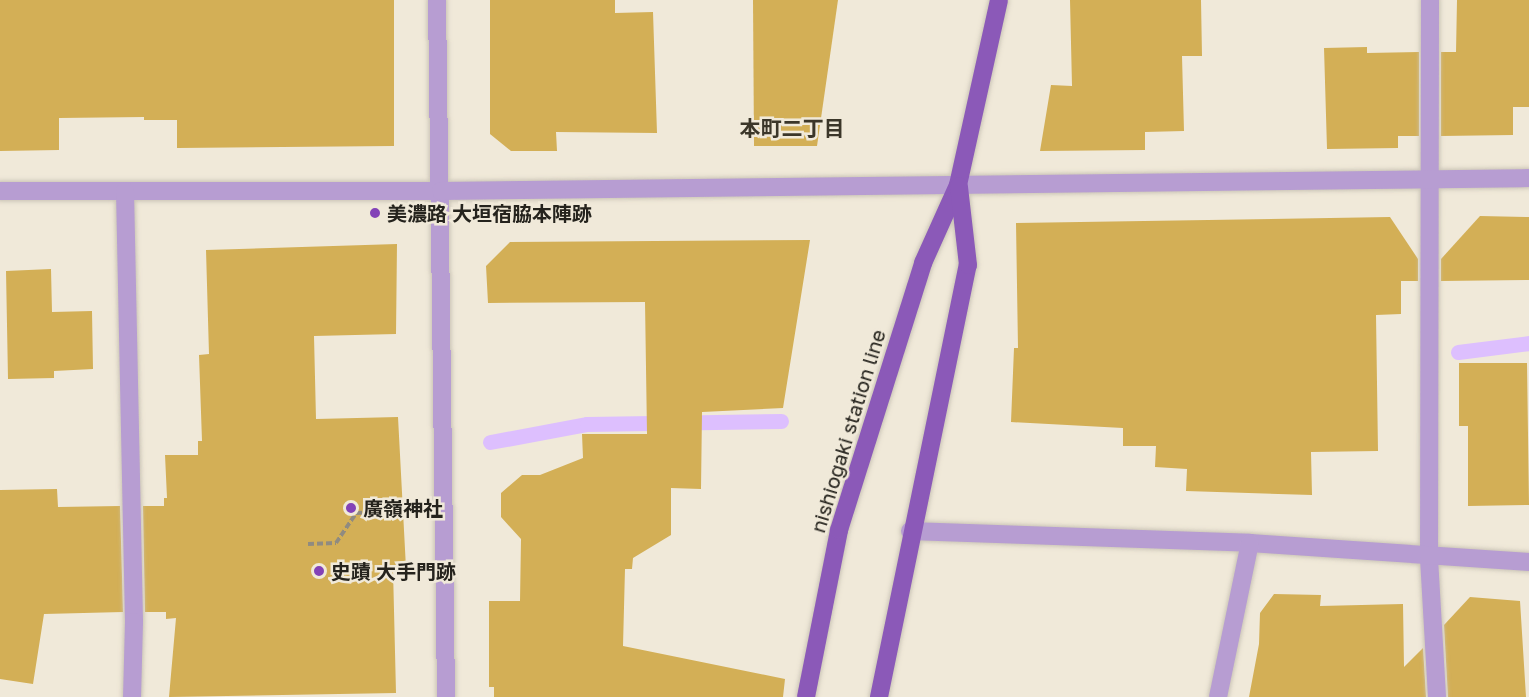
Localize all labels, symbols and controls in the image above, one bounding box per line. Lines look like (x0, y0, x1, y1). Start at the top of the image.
district label: 本町二丁目 (740, 115, 844, 141)
place label: 美濃路 大垣宿脇本陣跡 (387, 201, 592, 225)
marker: 美濃路 大垣宿脇本陣跡 (368, 206, 382, 220)
street label: nishiogaki station line (806, 327, 890, 535)
place label: 廣嶺神社 (363, 496, 443, 520)
marker: 廣嶺神社 (344, 501, 358, 515)
place label: 史蹟 大手門跡 (331, 559, 456, 583)
marker: 史蹟 大手門跡 (312, 564, 326, 578)

